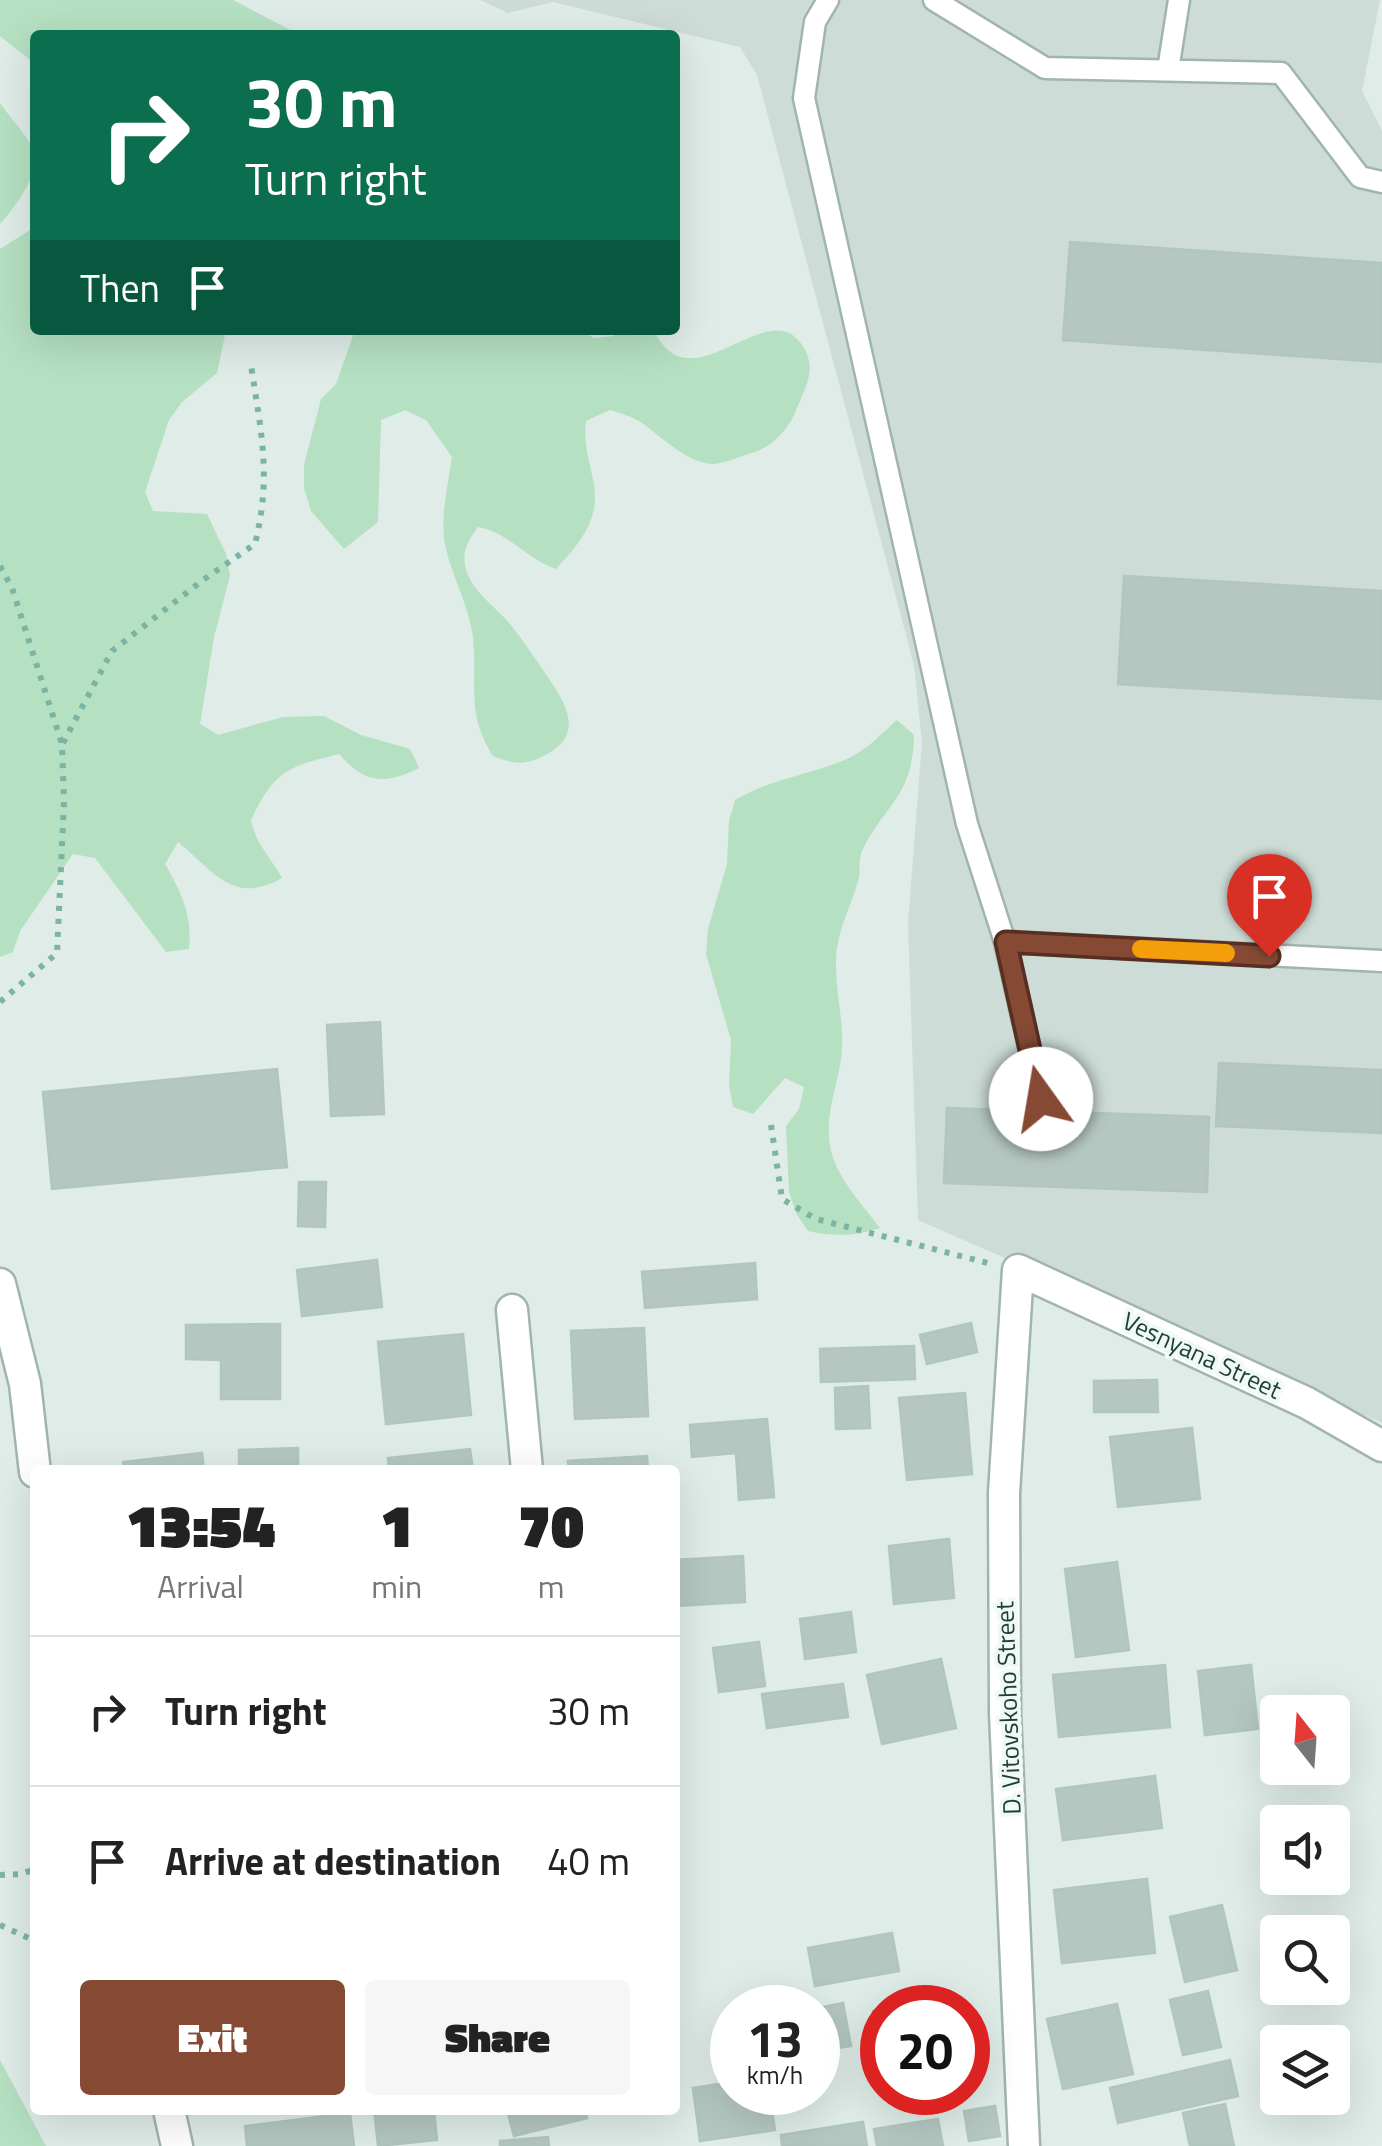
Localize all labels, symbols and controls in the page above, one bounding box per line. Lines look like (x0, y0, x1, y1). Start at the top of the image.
text: 30 m (245, 48, 398, 154)
icon: right (80, 70, 210, 200)
text: Turn right (245, 144, 427, 212)
text: Then (80, 259, 160, 317)
icon: arrive (180, 260, 235, 315)
pin (1227, 854, 1312, 957)
icon: arrive (1242, 869, 1297, 924)
position arrow (989, 1047, 1093, 1151)
street label: Vesnyana Street (1116, 1302, 1288, 1409)
text: 13:54 (126, 1479, 275, 1570)
text: 1 (380, 1479, 413, 1570)
text: 70 (518, 1479, 584, 1570)
text: Arrival (157, 1562, 244, 1610)
text: min (371, 1562, 422, 1610)
text: m (538, 1562, 564, 1610)
street label: D. Vitovskoho Street (985, 1601, 1031, 1815)
text: Turn right (165, 1682, 327, 1740)
text: 30 m (547, 1682, 630, 1740)
icon: right (80, 1684, 135, 1739)
north arrow (1260, 1695, 1350, 1785)
map controls (1260, 1695, 1350, 2115)
button: sound (1260, 1805, 1350, 1895)
text: Arrive at destination (165, 1832, 501, 1890)
text: 40 m (547, 1832, 630, 1890)
icon: arrive (80, 1834, 135, 1889)
button: search (1260, 1915, 1350, 2005)
button: Exit (80, 1980, 345, 2095)
button: Share (365, 1980, 630, 2095)
speed limit sign: 20 (860, 1985, 990, 2115)
text: 13 (747, 2000, 803, 2076)
button: layers (1260, 2025, 1350, 2115)
text: km/h (747, 2056, 803, 2094)

